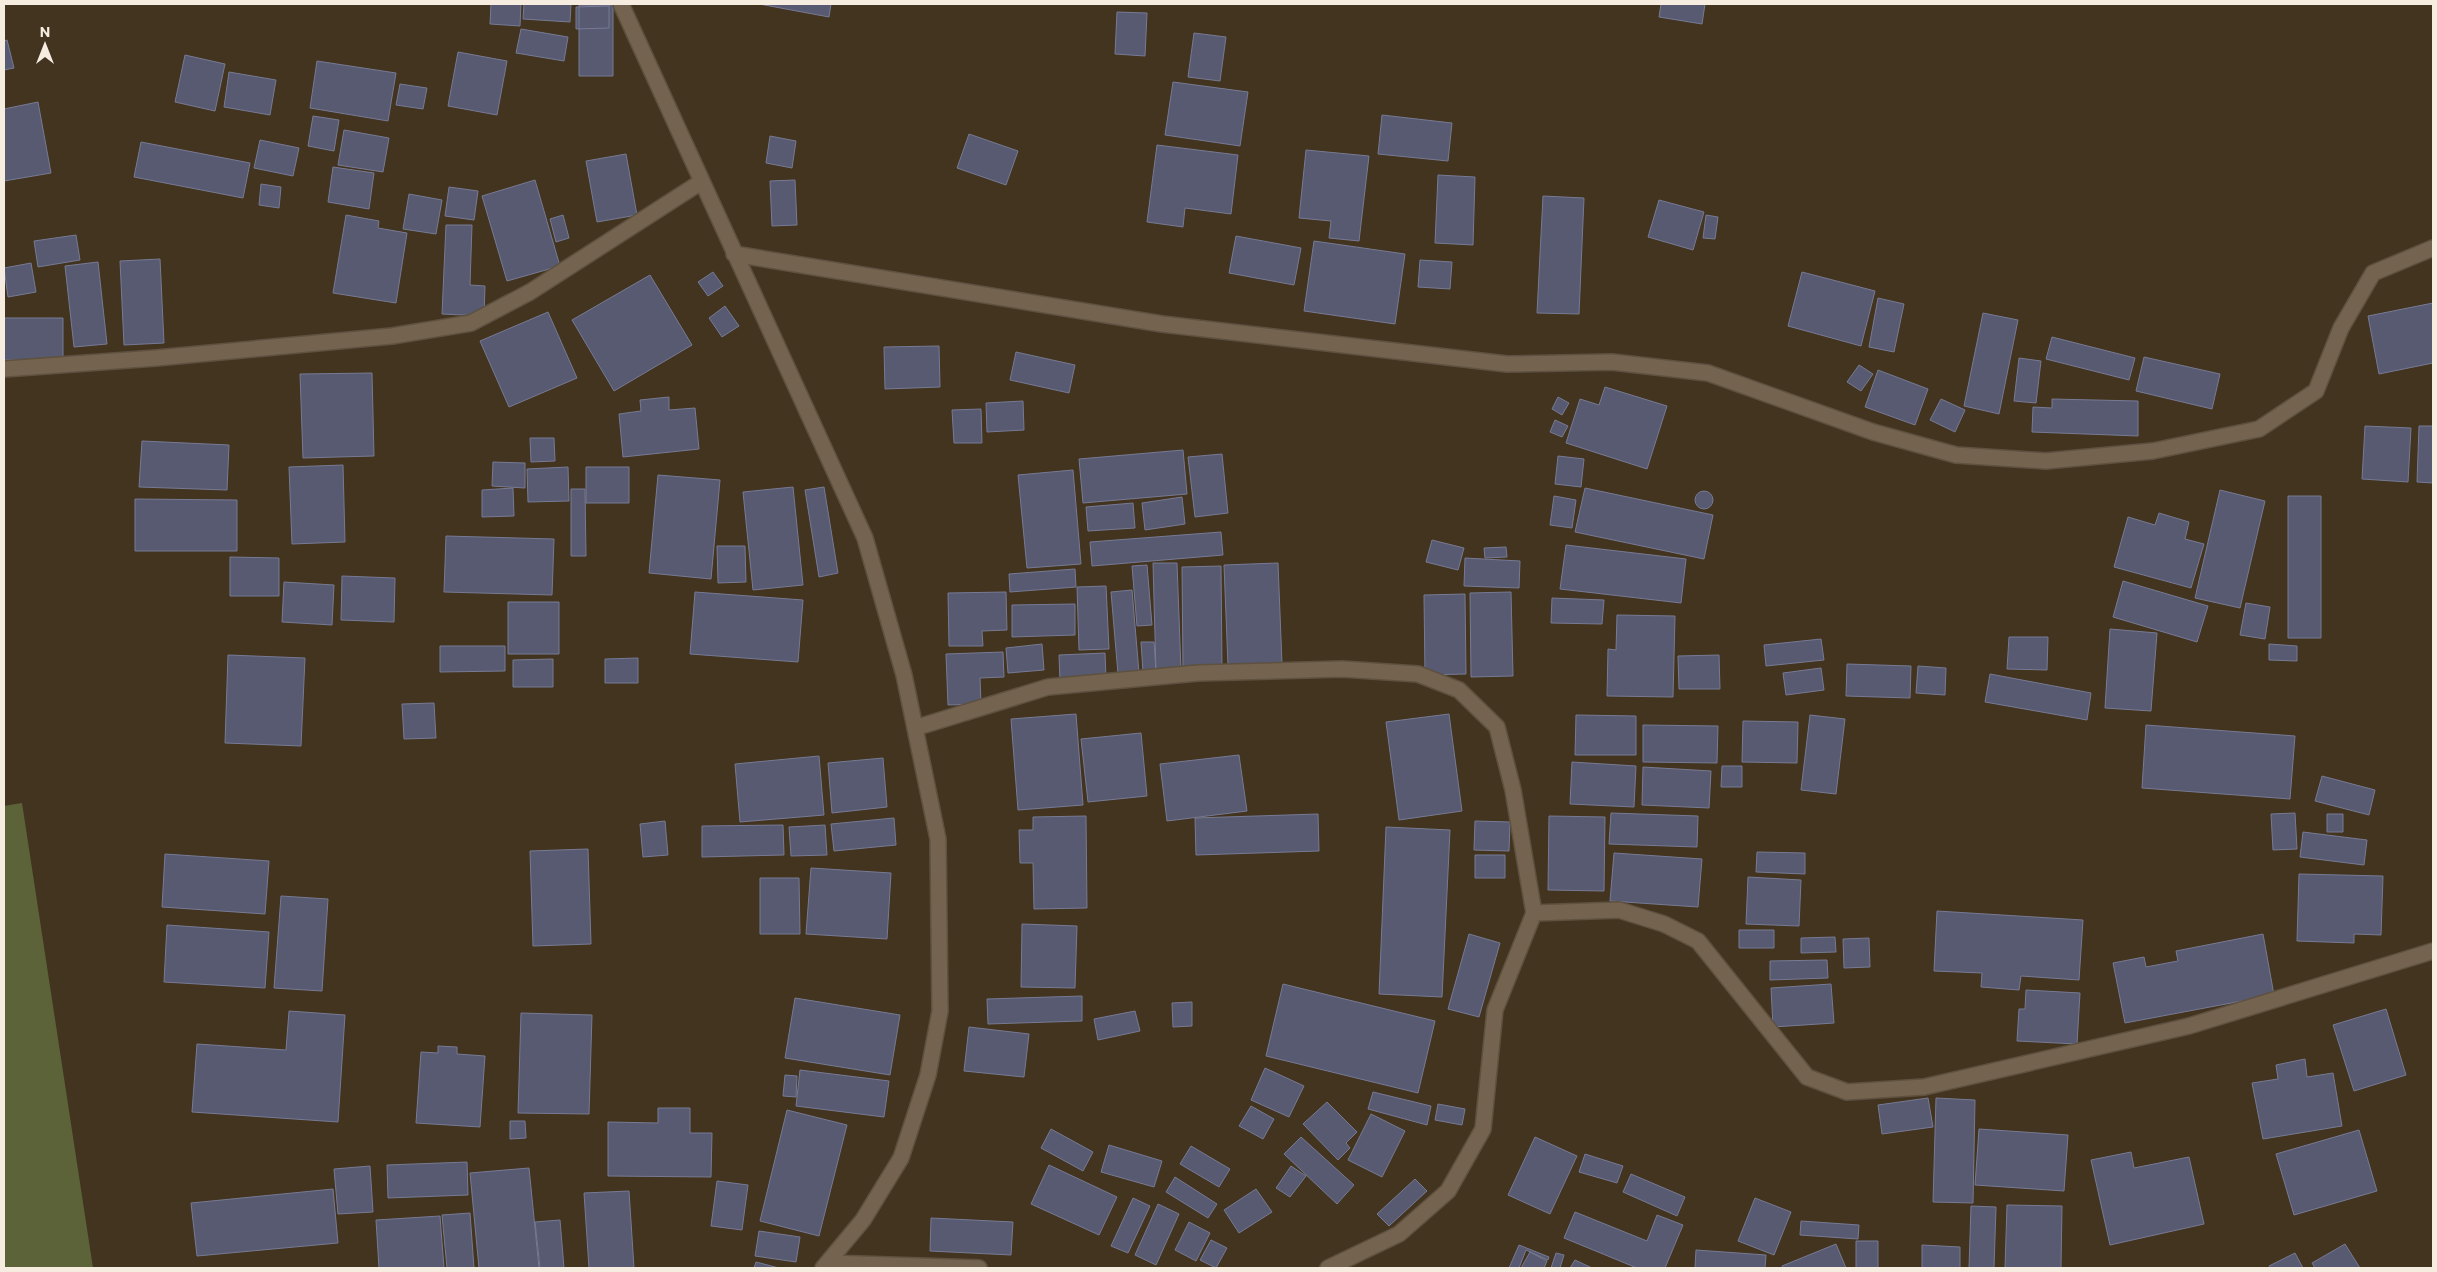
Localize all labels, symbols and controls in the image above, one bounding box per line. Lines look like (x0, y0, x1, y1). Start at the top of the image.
north arrow (20, 20, 70, 70)
text: N (40, 23, 50, 40)

